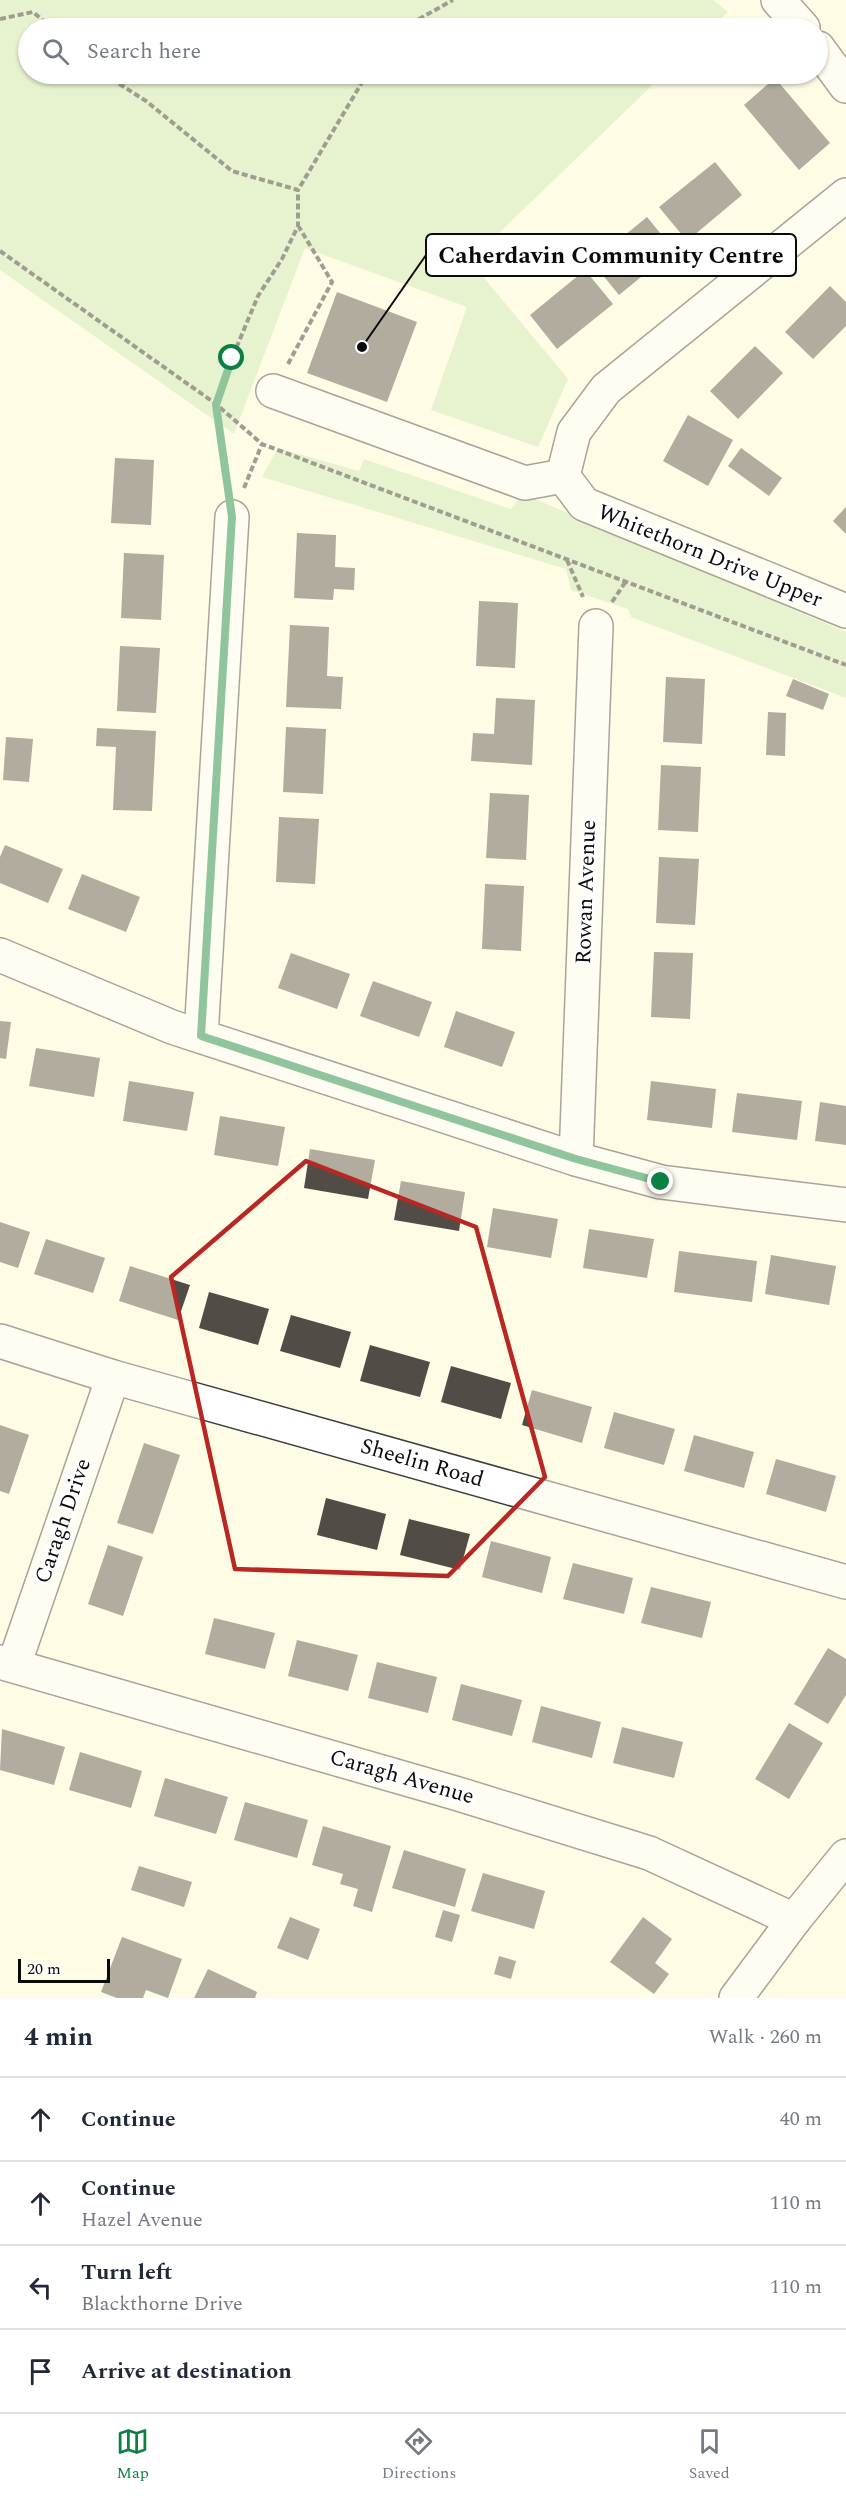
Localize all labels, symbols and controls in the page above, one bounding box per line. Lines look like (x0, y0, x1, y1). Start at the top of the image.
search box (18, 18, 828, 84)
icon: search (39, 35, 72, 68)
text: Search here (87, 35, 201, 68)
callout: Caherdavin Community Centre (426, 234, 796, 276)
text: Caherdavin Community Centre (438, 238, 784, 274)
route start (218, 344, 244, 370)
street label: Whitethorn Drive Upper (592, 496, 828, 616)
street label: Rowan Avenue (567, 819, 605, 965)
route end (647, 1168, 673, 1194)
street label: Sheelin Road (356, 1430, 488, 1496)
street label: Caragh Drive (26, 1454, 100, 1588)
street label: Caragh Avenue (326, 1741, 478, 1813)
scale bar (18, 1956, 110, 1984)
text: 20 m (27, 1957, 61, 1981)
text: 4 min (24, 2017, 93, 2057)
text: Walk · 260 m (709, 2022, 822, 2052)
icon: ahead (24, 2103, 57, 2136)
text: Continue (81, 2103, 176, 2136)
text: 40 m (780, 2104, 822, 2134)
text: Continue (81, 2172, 176, 2205)
icon: ahead (24, 2187, 57, 2220)
text: 110 m (770, 2188, 822, 2218)
text: Hazel Avenue (81, 2205, 203, 2235)
text: Turn left (81, 2256, 173, 2289)
icon: left (24, 2271, 57, 2304)
text: 110 m (770, 2272, 822, 2302)
text: Blackthorne Drive (81, 2289, 243, 2319)
icon: arrive (24, 2355, 57, 2388)
text: Arrive at destination (81, 2355, 292, 2388)
tab: Map (116, 2425, 149, 2485)
tab: Directions (382, 2425, 456, 2485)
tab: Saved (689, 2425, 730, 2485)

